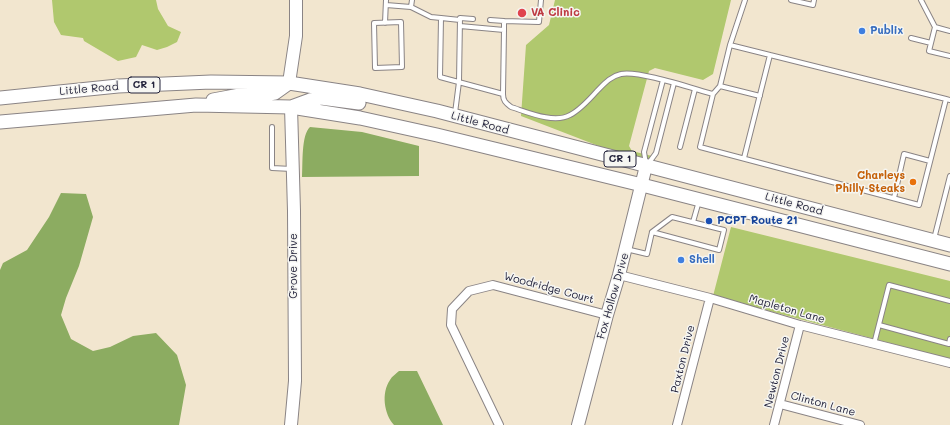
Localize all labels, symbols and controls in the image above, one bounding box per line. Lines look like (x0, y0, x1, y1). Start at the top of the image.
place label: VA Clinic (531, 6, 580, 20)
marker: VA Clinic (516, 7, 528, 19)
place label: Publix (870, 24, 903, 38)
marker: Publix (857, 26, 867, 36)
road number: CR 1 (128, 77, 160, 93)
street label: Little Road (59, 80, 119, 98)
street label: Little Road (450, 109, 510, 137)
road number: CR 1 (604, 151, 636, 167)
place label: Charleys Philly Steaks (835, 169, 905, 195)
marker: Charleys Philly Steaks (908, 177, 918, 187)
street label: Little Road (764, 190, 824, 218)
place label: PCPT Route 21 (717, 214, 798, 228)
marker: PCPT Route 21 (704, 216, 714, 226)
street label: Grove Drive (287, 233, 301, 299)
street label: Fox Hollow Drive (594, 251, 632, 341)
place label: Shell (689, 253, 715, 267)
marker: Shell (676, 255, 686, 265)
street label: Woodridge Court (502, 270, 596, 306)
street label: Mapleton Lane (747, 292, 827, 326)
street label: Paxton Drive (668, 324, 698, 394)
street label: Newton Drive (762, 335, 792, 409)
street label: Clinton Lane (789, 389, 857, 419)

